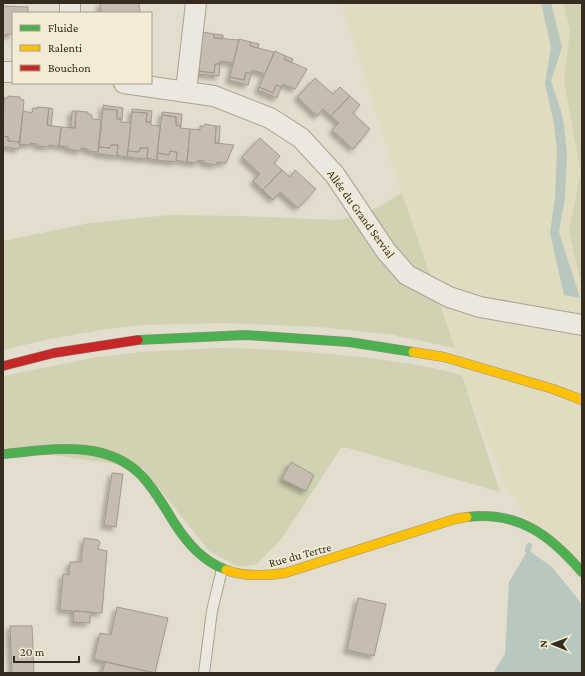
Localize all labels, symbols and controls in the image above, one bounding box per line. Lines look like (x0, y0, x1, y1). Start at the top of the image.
legend (12, 12, 152, 84)
text: Fluide (48, 21, 78, 35)
text: Ralenti (48, 41, 82, 55)
text: Bouchon (48, 61, 91, 75)
street label: Allée du Grand Servial (324, 167, 398, 261)
street label: Rue du Tertre (267, 540, 333, 570)
north arrow (533, 624, 573, 664)
scale bar (14, 638, 79, 664)
text: N (537, 639, 549, 648)
text: 20 m (20, 645, 45, 659)

